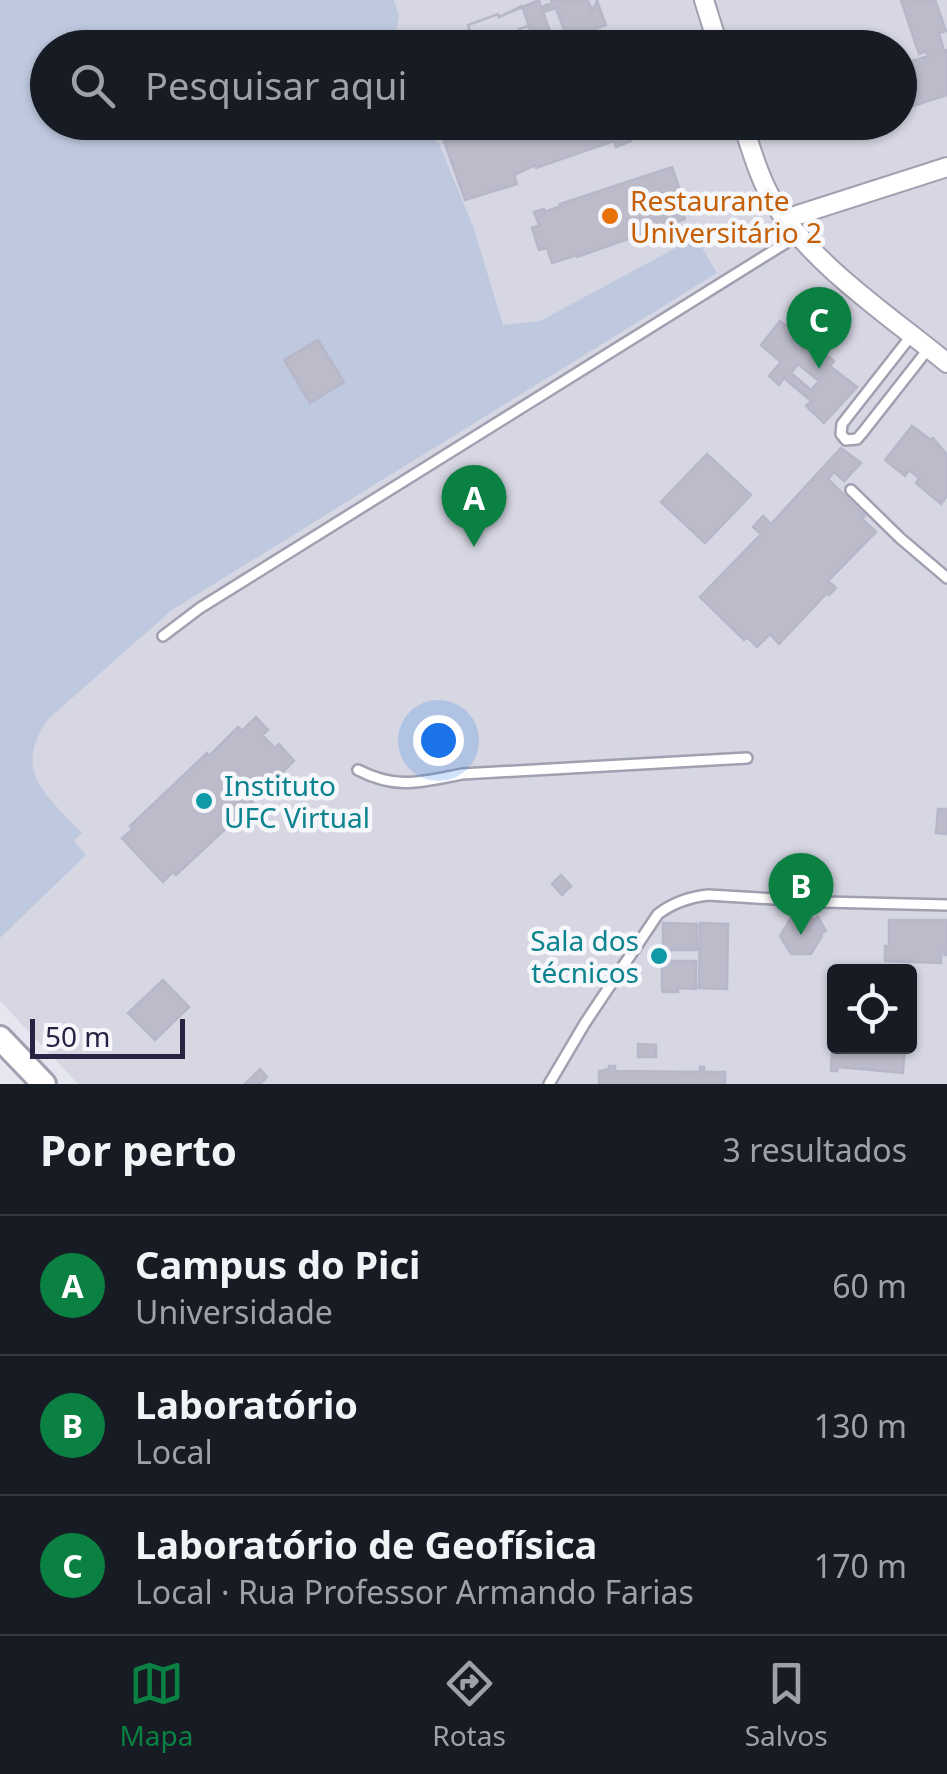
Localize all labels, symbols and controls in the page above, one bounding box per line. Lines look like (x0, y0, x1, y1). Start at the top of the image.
search box (30, 30, 917, 140)
icon: search (65, 58, 120, 113)
text: Pesquisar aqui (145, 59, 407, 111)
place label: Restaurante Universitário 2 (630, 181, 822, 251)
marker: Restaurante Universitário 2 (599, 205, 621, 227)
pin: C (786, 286, 852, 369)
pin: A (442, 464, 506, 547)
your location (413, 715, 464, 766)
place label: Instituto UFC Virtual (224, 766, 370, 836)
marker: Instituto UFC Virtual (193, 790, 215, 812)
pin: B (768, 852, 834, 935)
place label: Sala dos técnicos (530, 921, 639, 991)
marker: Sala dos técnicos (648, 945, 670, 967)
map controls (827, 964, 917, 1054)
button: locate (827, 964, 917, 1054)
scale bar (30, 1014, 185, 1058)
text: 50 m (45, 1017, 111, 1055)
text: Por perto (40, 1121, 237, 1178)
text: 3 resultados (723, 1128, 907, 1171)
text: Campus do Pici (135, 1238, 420, 1290)
text: A (61, 1264, 84, 1307)
text: 60 m (832, 1264, 907, 1307)
text: Universidade (135, 1290, 333, 1333)
text: Laboratório (135, 1378, 358, 1430)
text: B (62, 1404, 83, 1447)
text: 130 m (814, 1404, 907, 1447)
text: Local (135, 1430, 213, 1473)
text: Laboratório de Geofísica (135, 1518, 597, 1570)
text: C (62, 1544, 83, 1587)
text: 170 m (814, 1544, 907, 1587)
text: Local · Rua Professor Armando Farias (135, 1570, 694, 1613)
tab: Mapa (119, 1656, 193, 1754)
tab: Rotas (432, 1656, 506, 1754)
tab: Salvos (745, 1656, 828, 1754)

